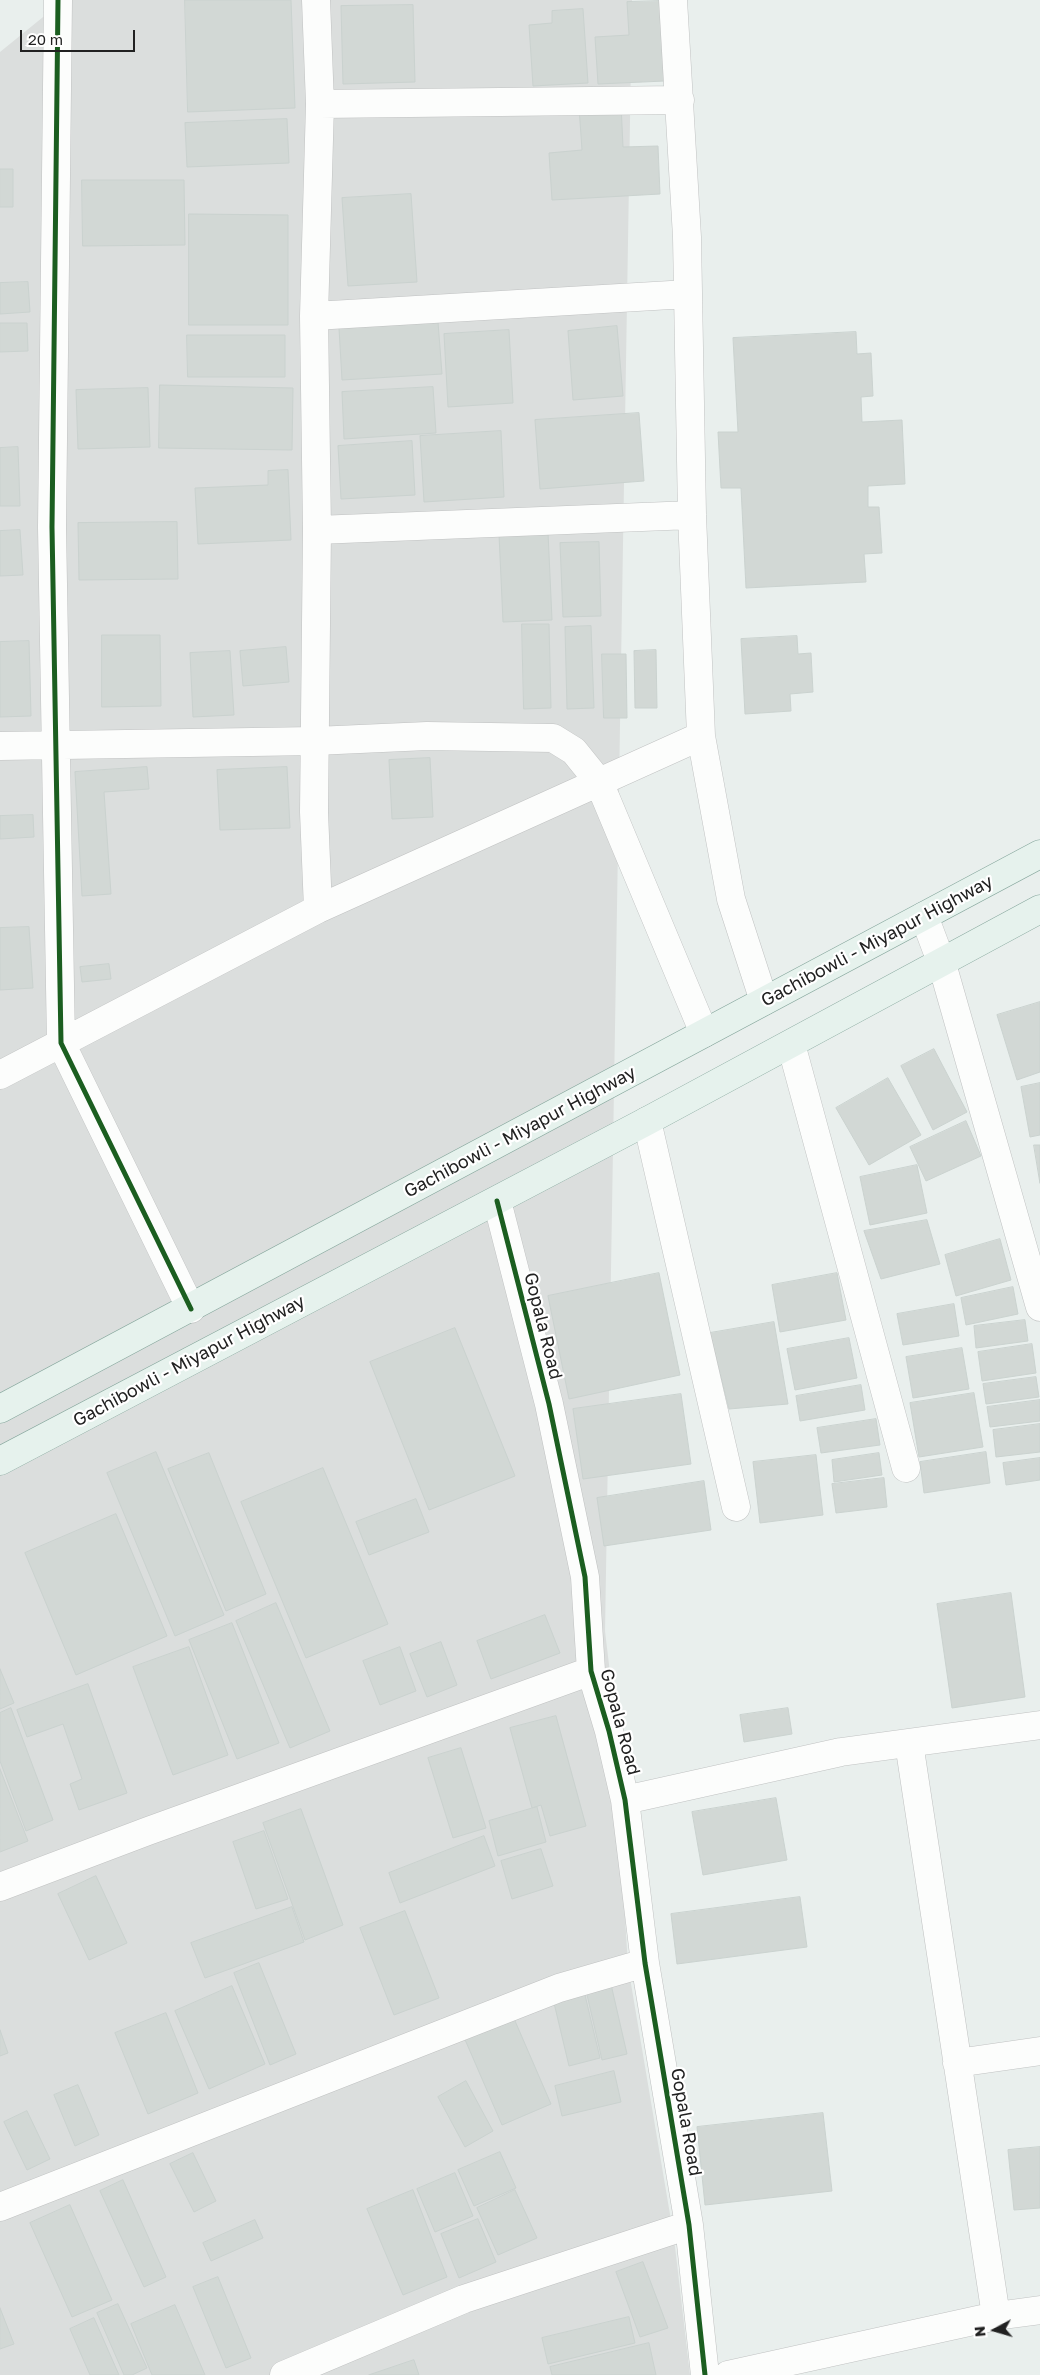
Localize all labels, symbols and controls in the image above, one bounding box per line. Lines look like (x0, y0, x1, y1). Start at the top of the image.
scale bar (22, 20, 138, 52)
text: 20 m (28, 30, 63, 48)
street label: Gachibowli - Miyapur Highway (757, 871, 997, 1011)
street label: Gachibowli - Miyapur Highway (400, 1062, 640, 1202)
street label: Gopala Road (519, 1270, 567, 1382)
street label: Gachibowli - Miyapur Highway (69, 1291, 309, 1431)
street label: Gopala Road (595, 1666, 645, 1778)
street label: Gopala Road (666, 2066, 706, 2178)
north arrow (970, 2305, 1020, 2355)
text: N (971, 2325, 989, 2338)

